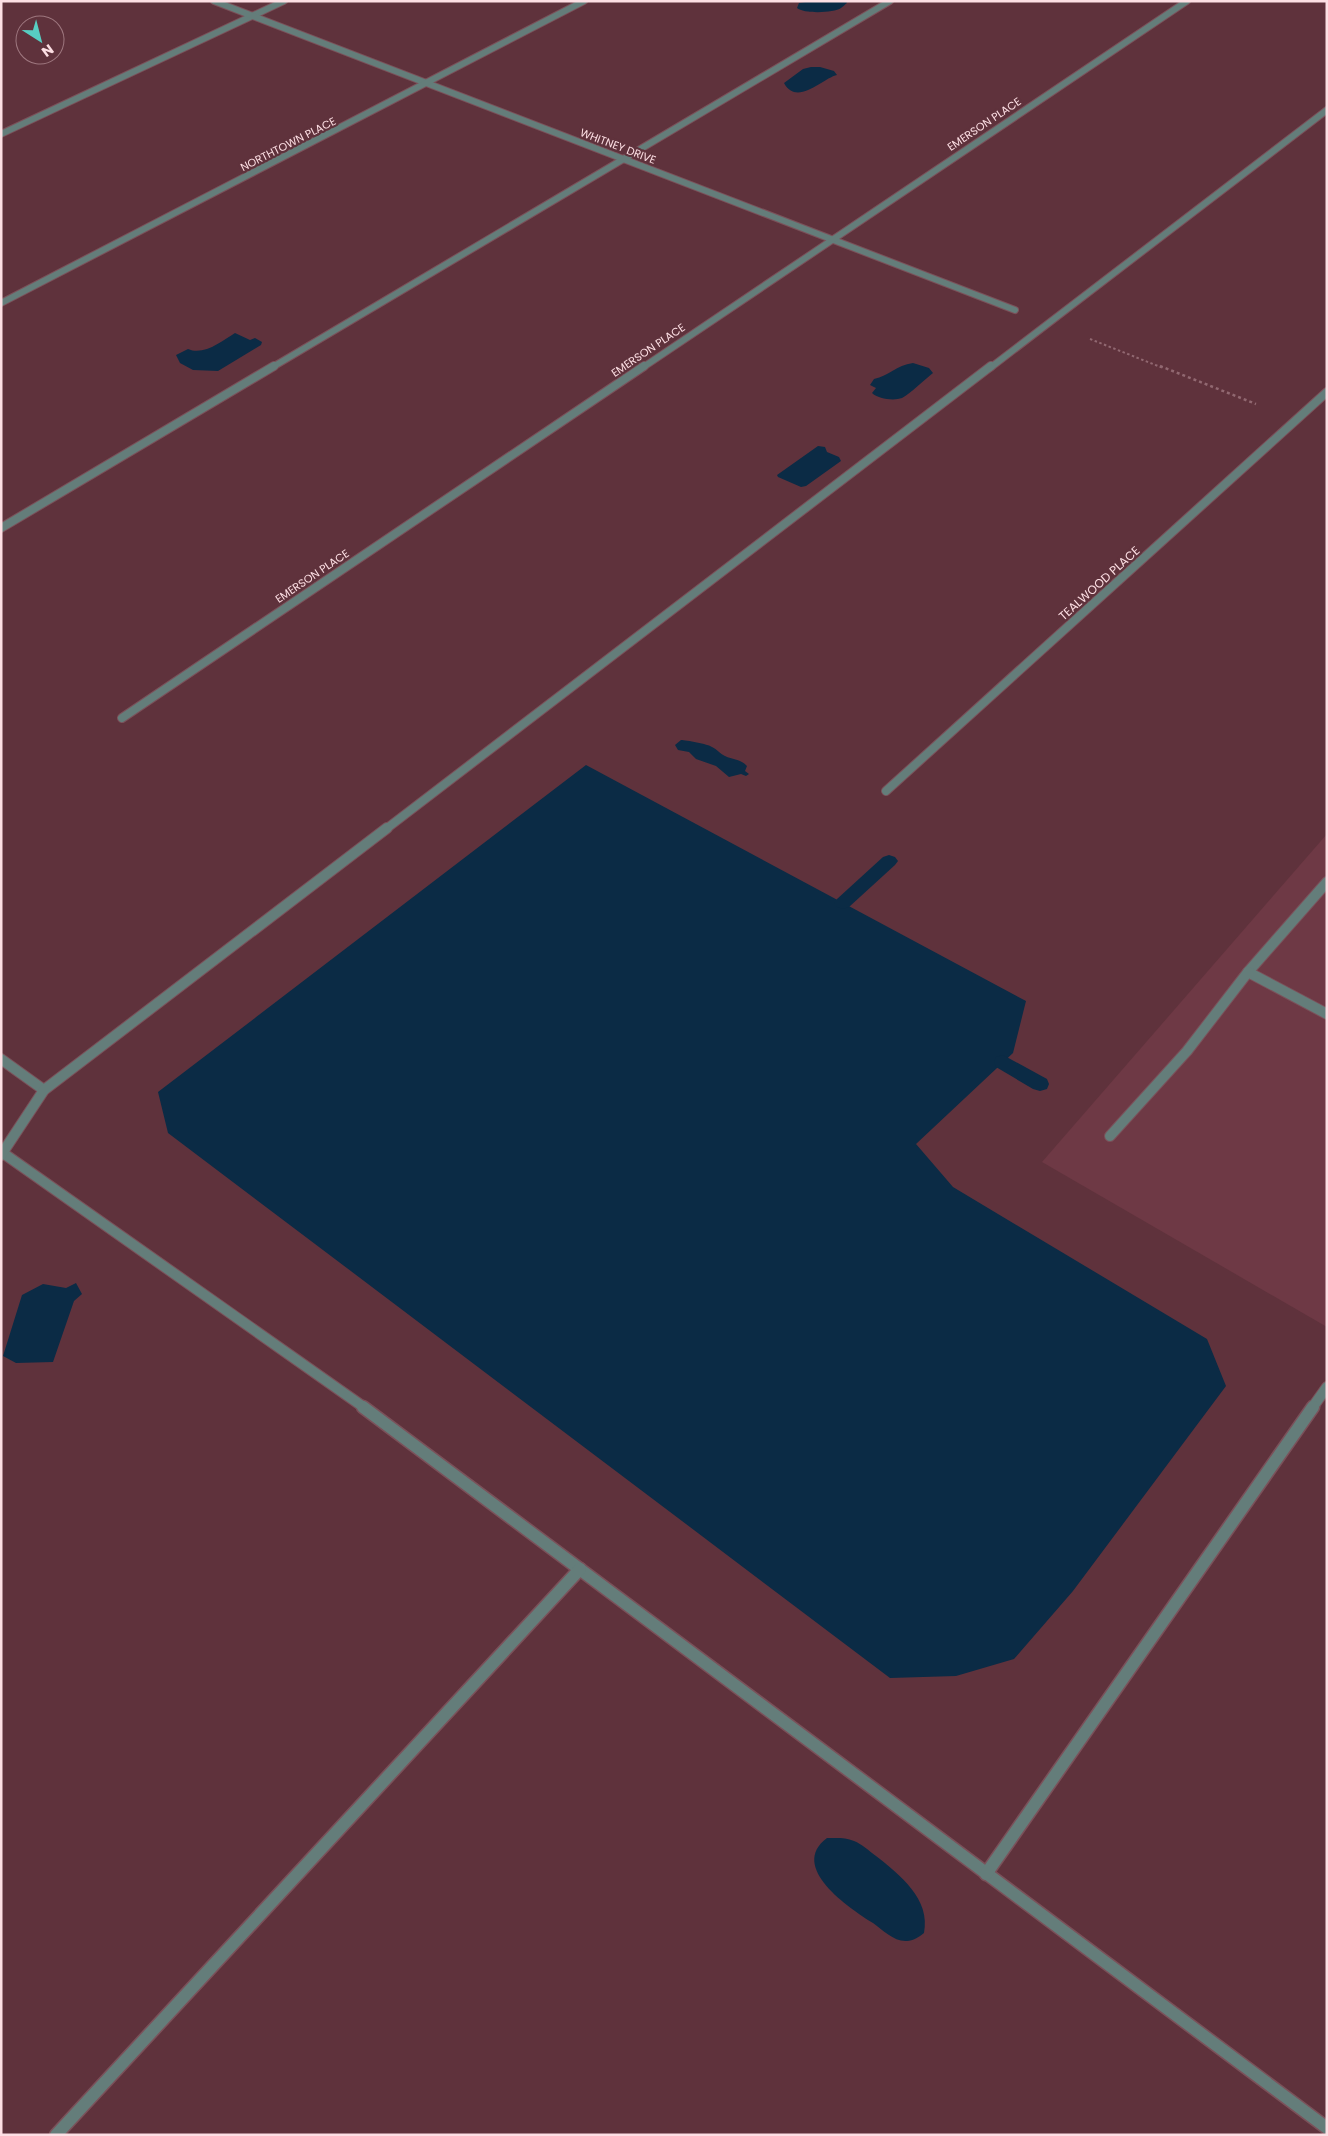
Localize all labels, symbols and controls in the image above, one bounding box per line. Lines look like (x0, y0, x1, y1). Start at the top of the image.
north arrow (15, 15, 65, 65)
text: N (38, 39, 58, 62)
street label: EMERSON PLACE (944, 93, 1024, 155)
street label: NORTHTOWN PLACE (237, 113, 339, 175)
street label: WHITNEY DRIVE (578, 124, 658, 168)
street label: EMERSON PLACE (608, 319, 688, 381)
street label: TEALWOOD PLACE (1055, 542, 1143, 624)
street label: EMERSON PLACE (272, 545, 352, 607)

